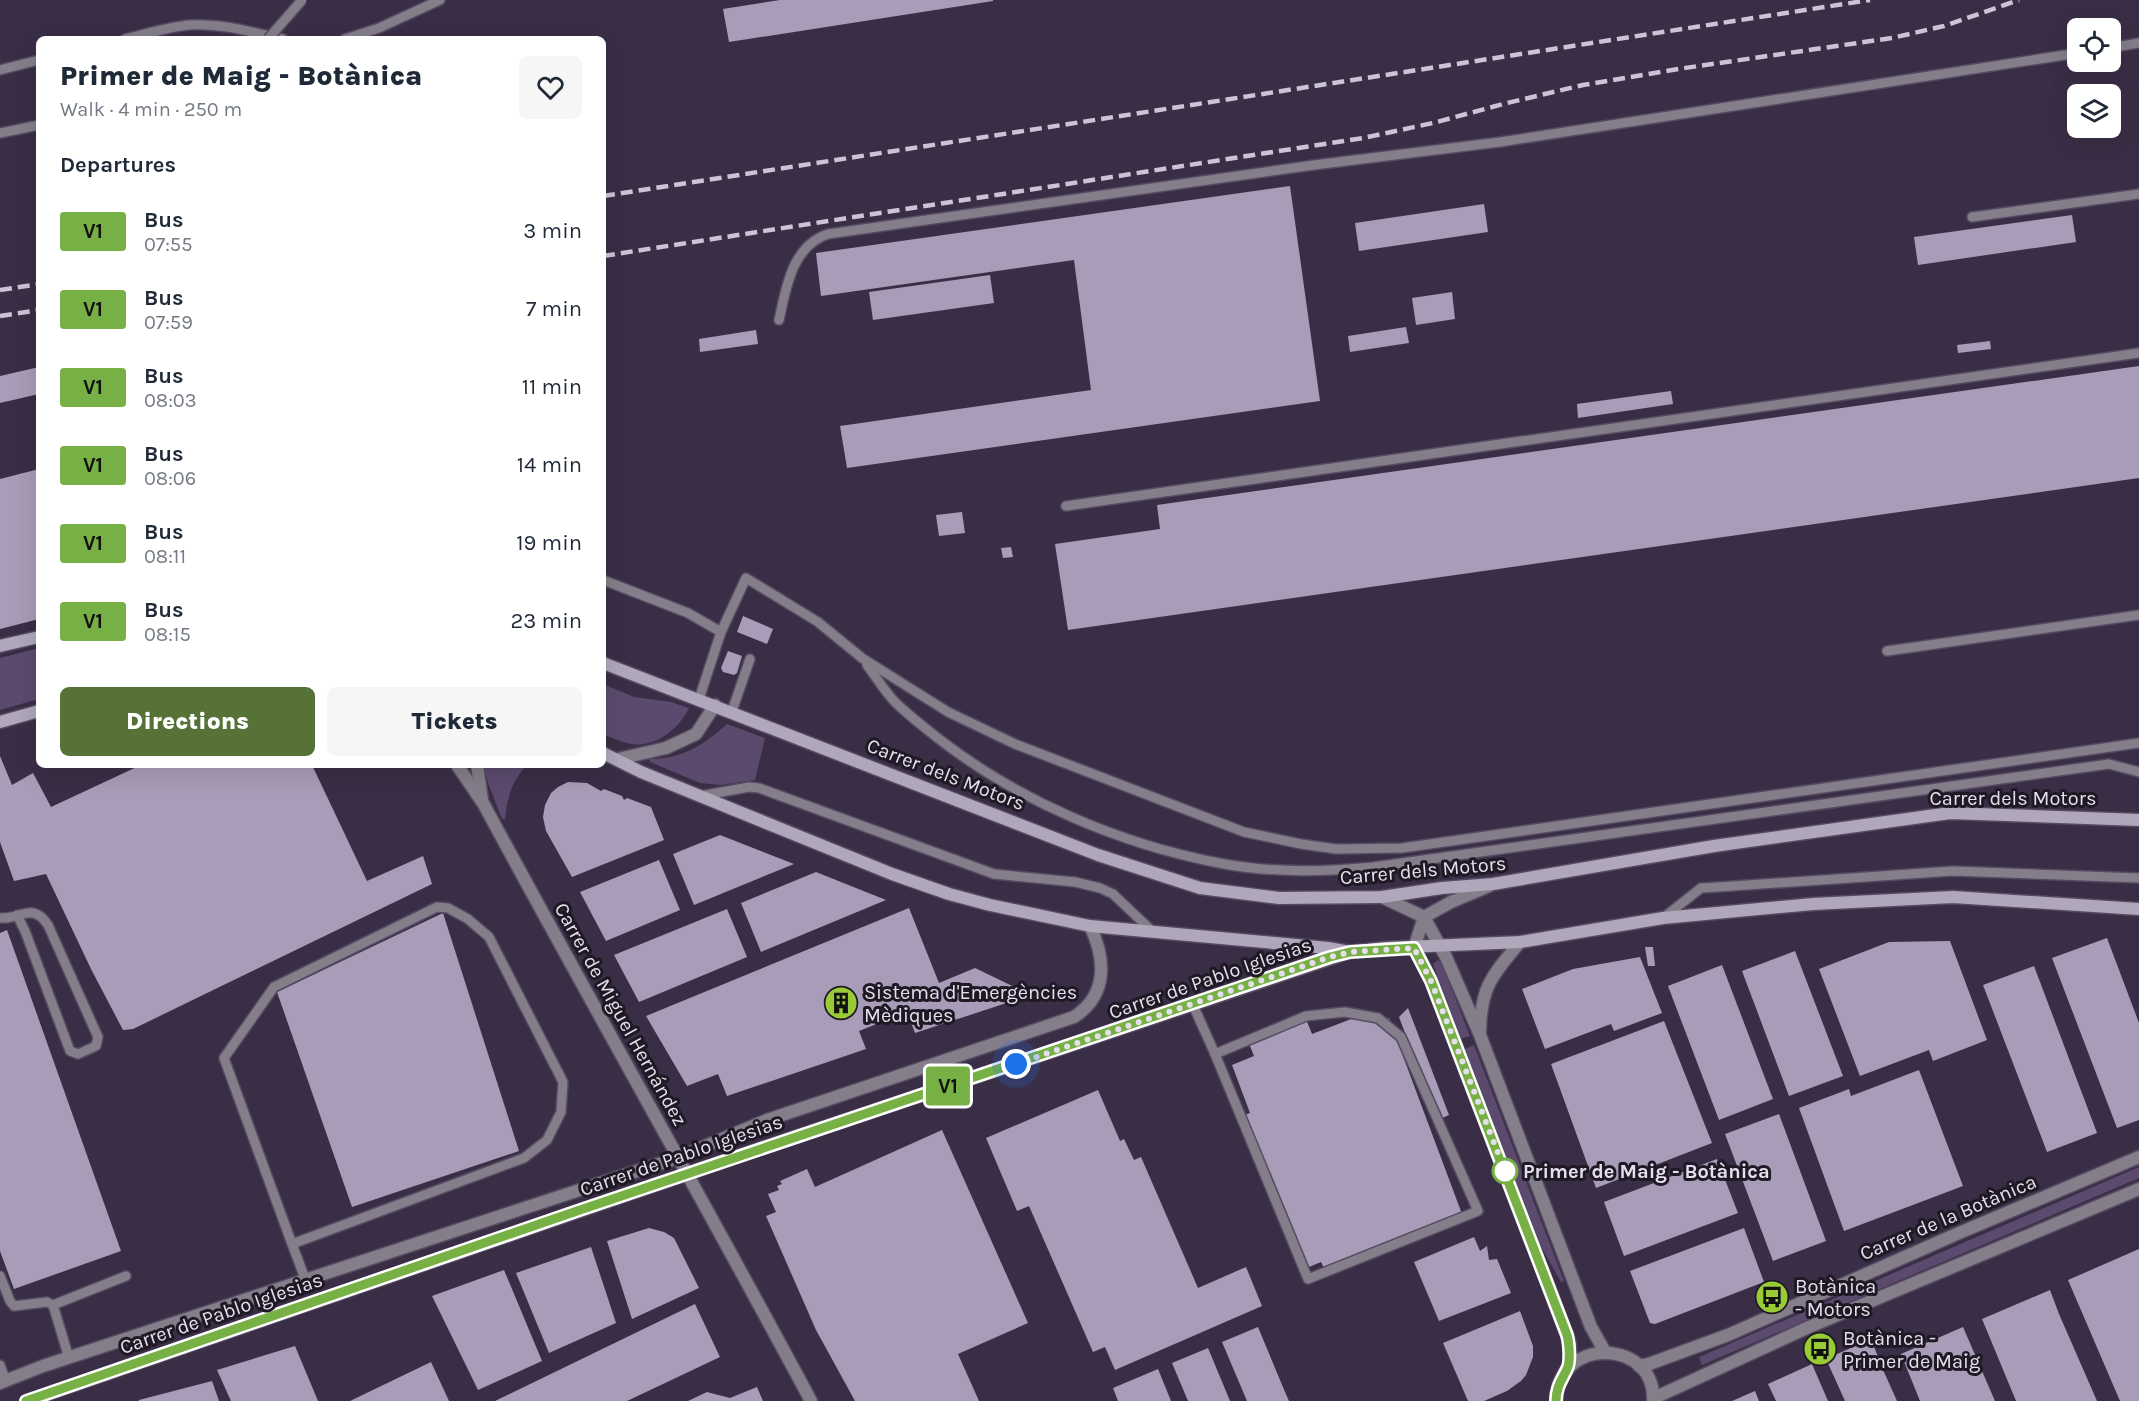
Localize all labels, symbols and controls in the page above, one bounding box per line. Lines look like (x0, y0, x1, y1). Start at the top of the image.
map controls (2067, 18, 2121, 138)
button: locate (2067, 18, 2121, 72)
button: heart (519, 56, 582, 119)
text: Primer de Maig - Botànica (60, 59, 422, 92)
button: layers (2067, 84, 2121, 138)
text: Walk · 4 min · 250 m (60, 98, 242, 121)
text: Departures (60, 152, 176, 178)
text: Bus (144, 207, 184, 233)
text: 3 min (523, 218, 582, 244)
text: V1 (83, 219, 103, 243)
text: 07:55 (144, 233, 192, 256)
text: Bus (144, 285, 184, 311)
text: 7 min (526, 296, 582, 322)
text: V1 (83, 297, 103, 321)
text: 07:59 (144, 311, 193, 334)
text: Bus (144, 363, 184, 389)
text: 11 min (522, 374, 582, 400)
text: V1 (83, 375, 103, 399)
text: 08:03 (144, 389, 196, 412)
text: Bus (144, 441, 184, 467)
text: 14 min (517, 452, 582, 478)
text: V1 (83, 453, 103, 477)
text: 08:06 (144, 467, 196, 490)
text: Bus (144, 519, 184, 545)
text: 19 min (516, 530, 582, 556)
text: V1 (83, 531, 103, 555)
text: 08:11 (144, 545, 186, 568)
text: Bus (144, 597, 184, 623)
text: 23 min (511, 608, 582, 634)
text: V1 (83, 609, 103, 633)
text: 08:15 (144, 623, 191, 646)
button: Directions (60, 687, 315, 756)
button: Tickets (327, 687, 582, 756)
street label: Carrer dels Motors (864, 734, 1028, 815)
street label: Carrer dels Motors (1929, 787, 2097, 810)
street label: Carrer dels Motors (1339, 852, 1507, 889)
street label: Carrer de Miguel Hernández (550, 899, 692, 1130)
street label: Carrer de Pablo Iglesias (1106, 933, 1315, 1024)
place label: Sistema d'Emergències Mèdiques (864, 981, 1077, 1027)
building icon: Sistema d'Emergències Mèdiques (823, 985, 859, 1021)
your location (1001, 1049, 1031, 1079)
line badge: V1 (921, 1066, 975, 1106)
text: V1 (938, 1074, 958, 1098)
street label: Carrer de Pablo Iglesias (577, 1110, 786, 1201)
marker: Primer de Maig - Botànica (1492, 1158, 1518, 1184)
place label: Primer de Maig - Botànica (1523, 1160, 1770, 1183)
street label: Carrer de la Botànica (1856, 1170, 2040, 1265)
street label: Carrer de Pablo Iglesias (117, 1268, 326, 1359)
place label: Botànica - Motors (1795, 1275, 1876, 1321)
bus stop icon: Botànica - Motors (1754, 1279, 1790, 1315)
place label: Botànica - Primer de Maig (1843, 1327, 1980, 1373)
bus stop icon: Botànica - Primer de Maig (1802, 1331, 1838, 1367)

